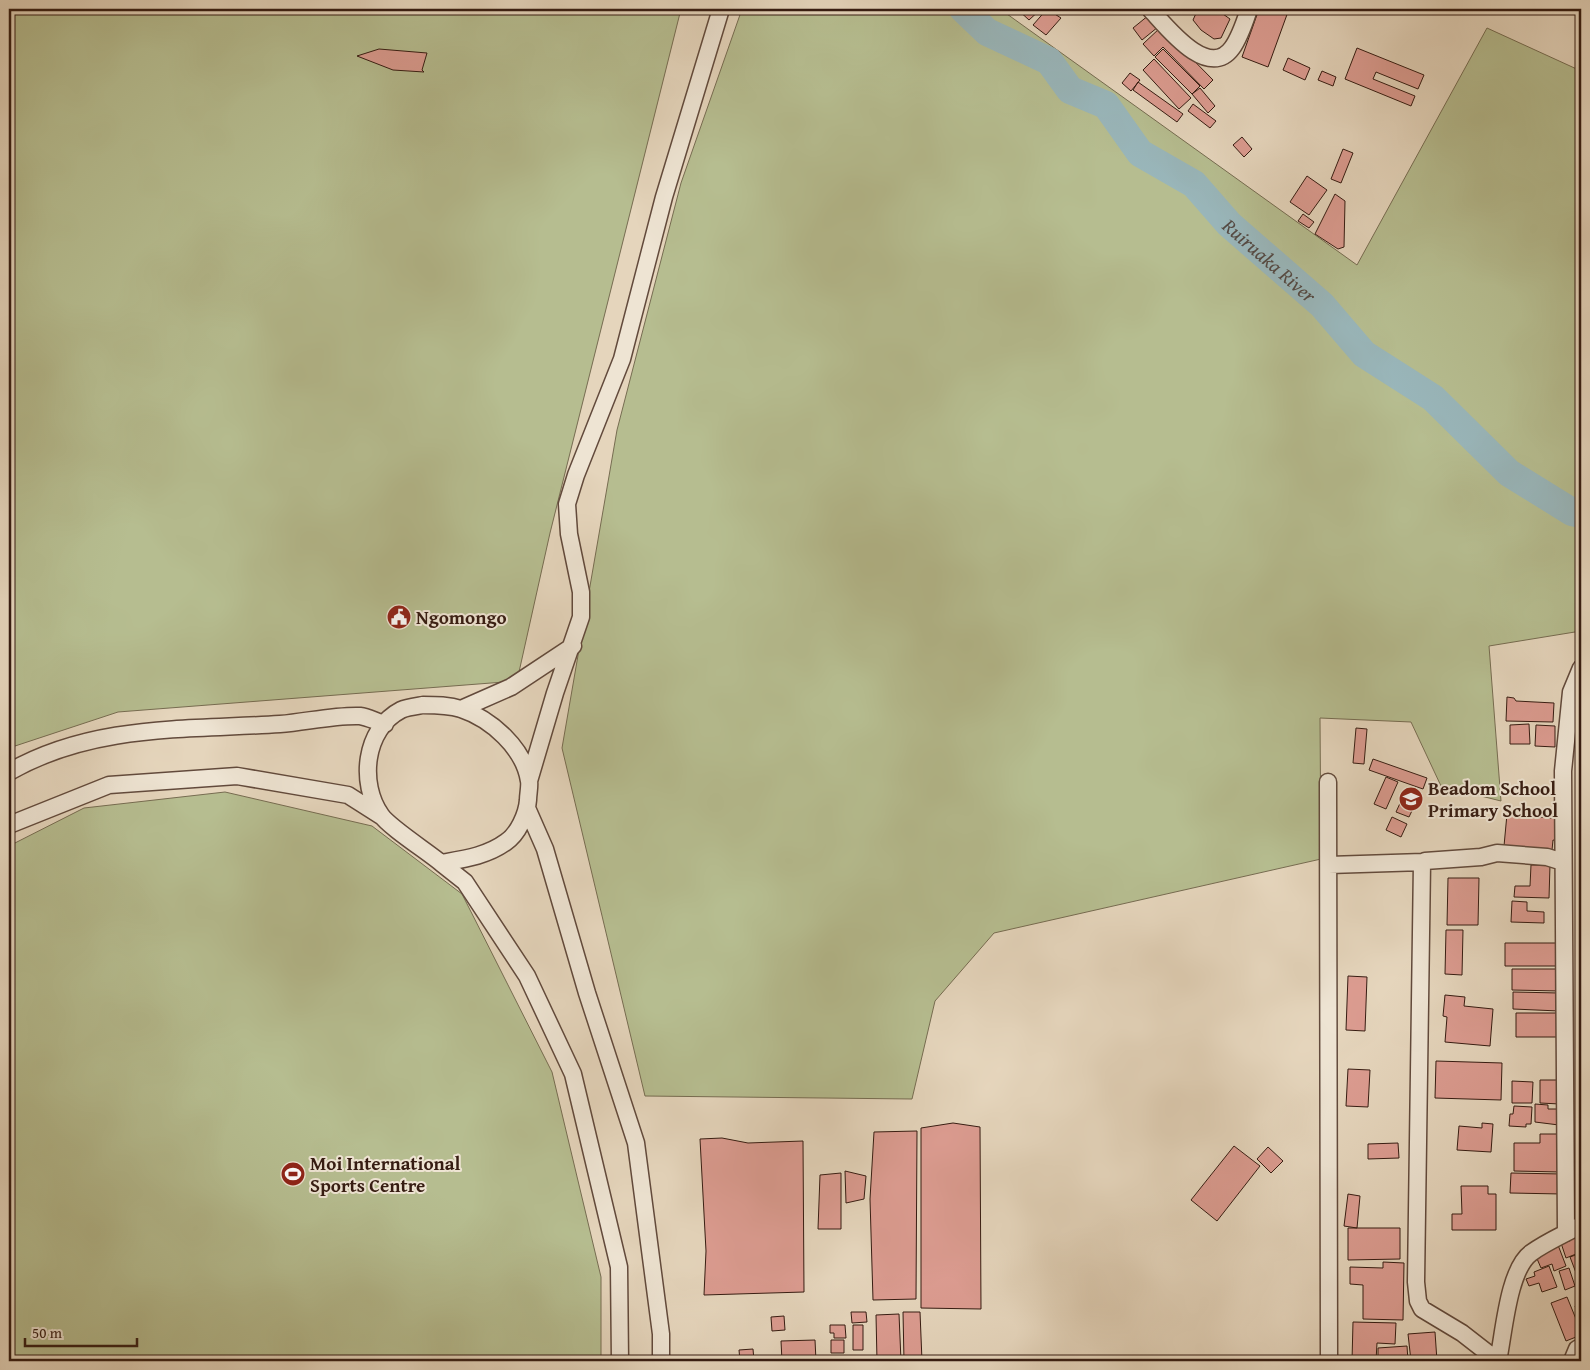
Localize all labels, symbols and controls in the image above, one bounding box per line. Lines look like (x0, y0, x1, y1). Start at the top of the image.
water label: Ruiruaka River (1216, 210, 1323, 309)
place label: Ngomongo (416, 603, 507, 631)
public building icon: Ngomongo (386, 604, 412, 630)
place label: Beadom School Primary School (1428, 774, 1558, 824)
school or university icon: Beadom School Primary School (1398, 786, 1424, 812)
place label: Moi International Sports Centre (310, 1149, 461, 1199)
sports icon: Moi International Sports Centre (280, 1161, 306, 1187)
scale bar (25, 1315, 138, 1347)
text: 50 m (32, 1322, 63, 1343)

